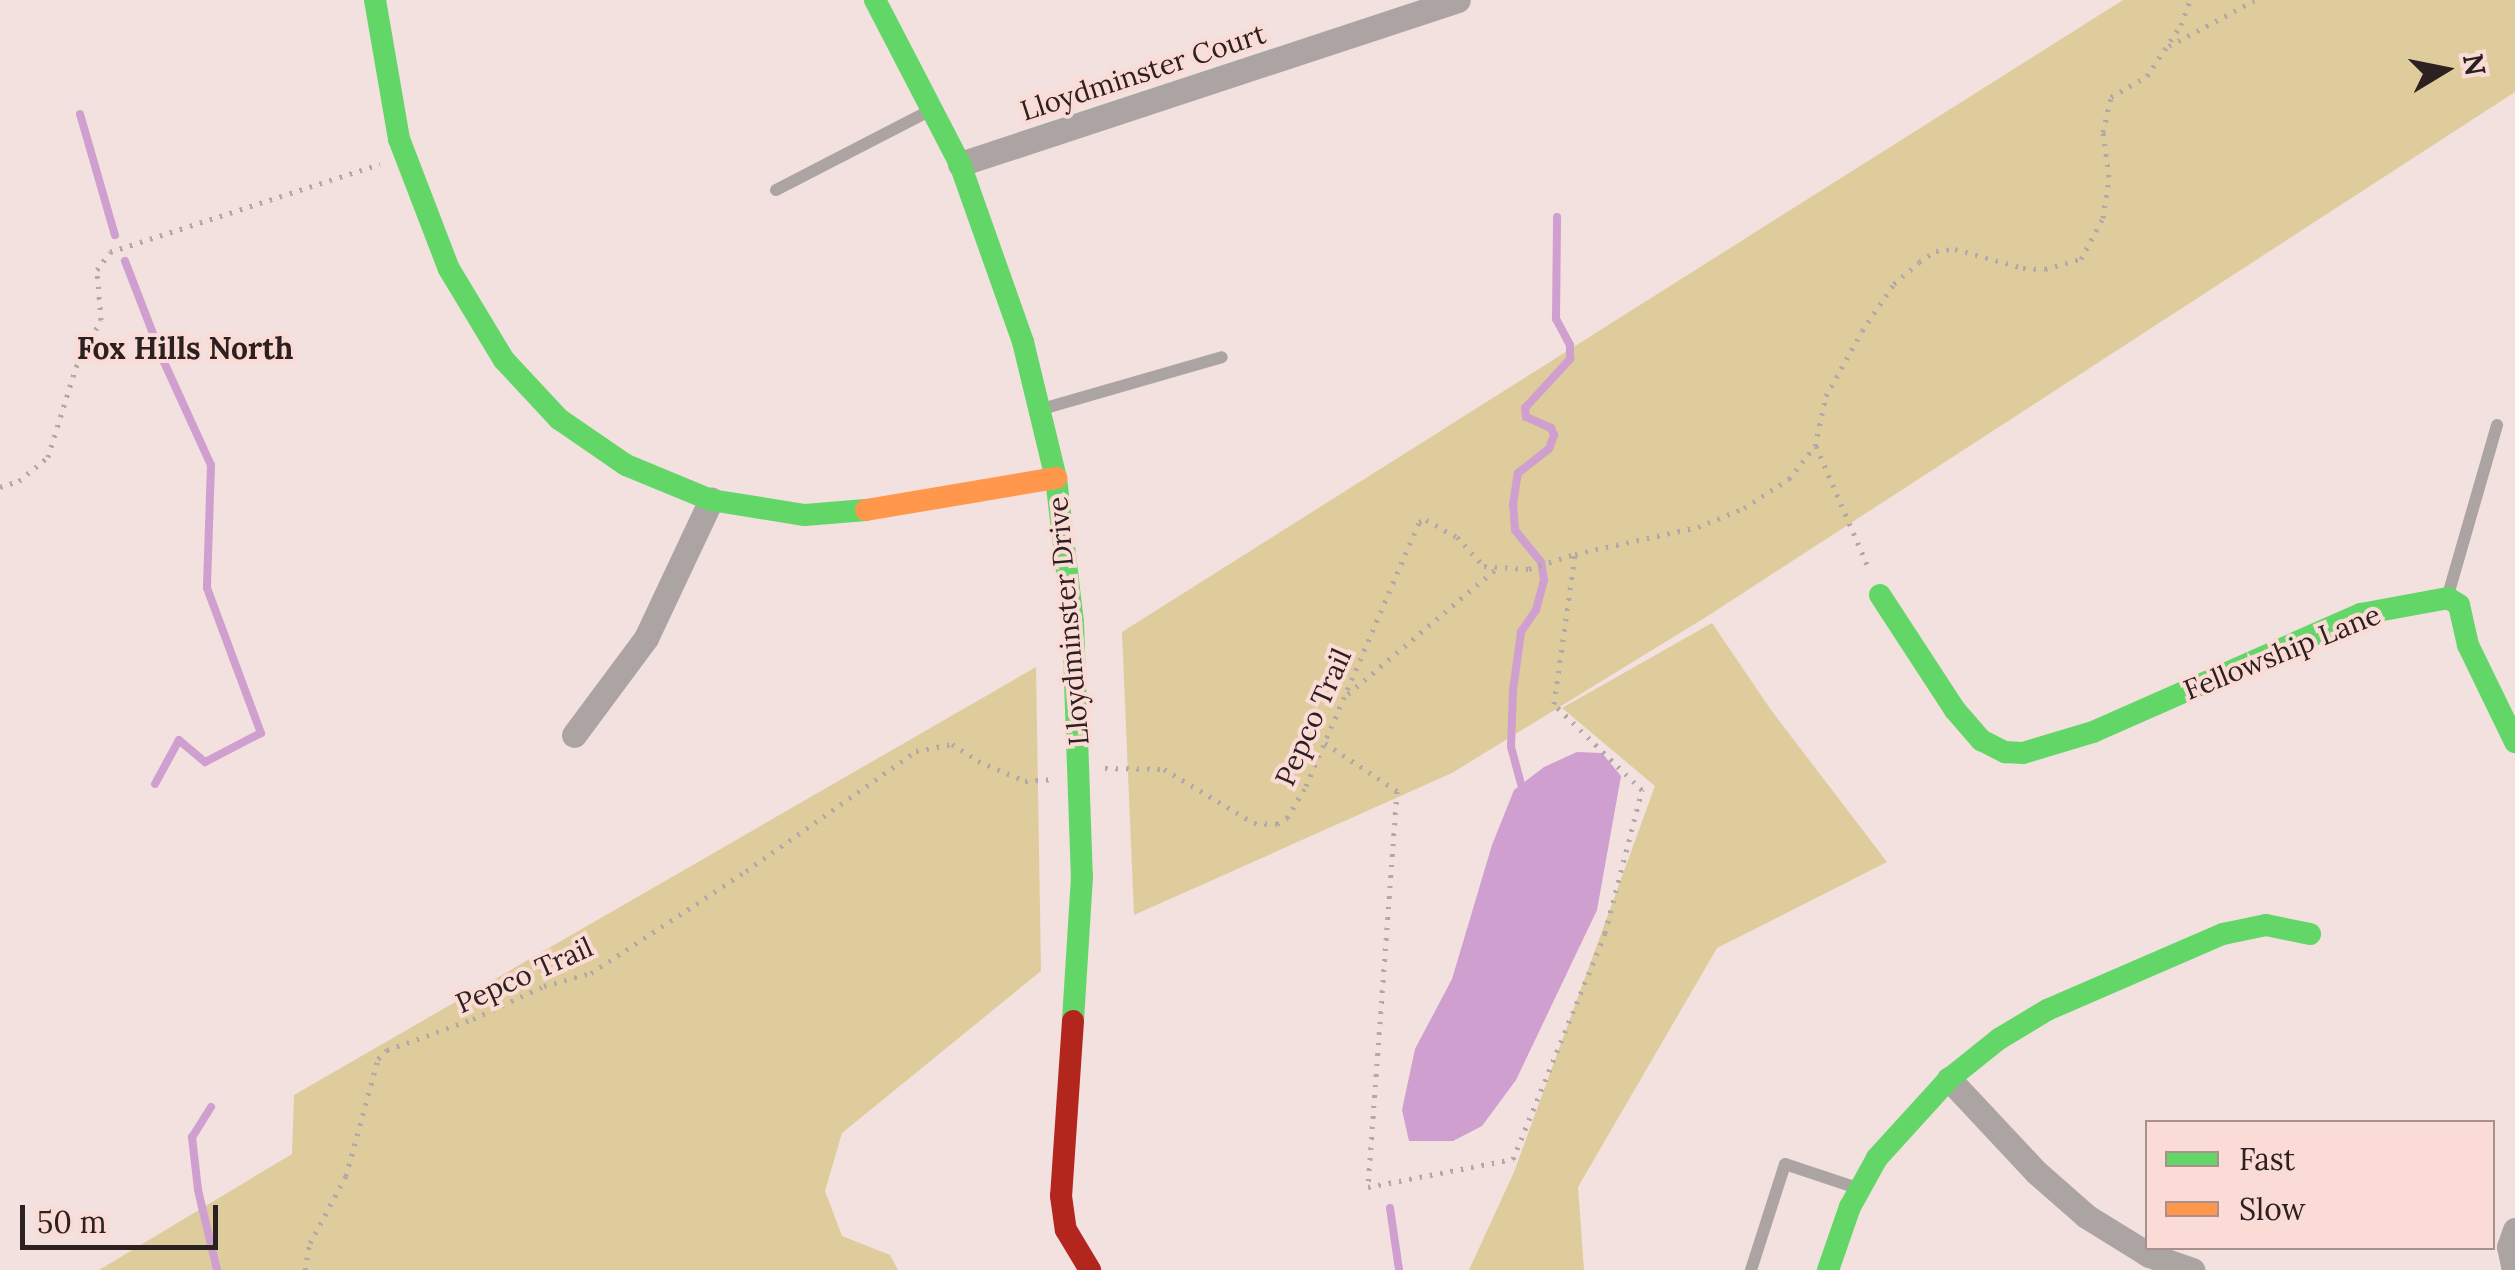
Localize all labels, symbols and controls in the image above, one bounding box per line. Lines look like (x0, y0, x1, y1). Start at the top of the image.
street label: Lloydminster Court (1016, 17, 1270, 127)
north arrow (2395, 20, 2495, 120)
text: N (2455, 51, 2494, 79)
district label: Fox Hills North (77, 330, 293, 366)
street label: Lloydminster Drive (1040, 495, 1096, 747)
street label: Fellowship Lane (2179, 597, 2385, 707)
street label: Pepco Trail (1268, 643, 1358, 791)
street label: Pepco Trail (450, 930, 598, 1020)
legend (2145, 1120, 2495, 1250)
text: Fast (2239, 1140, 2295, 1178)
scale bar (25, 1185, 222, 1247)
text: Slow (2239, 1190, 2305, 1228)
text: 50 m (37, 1203, 107, 1241)

